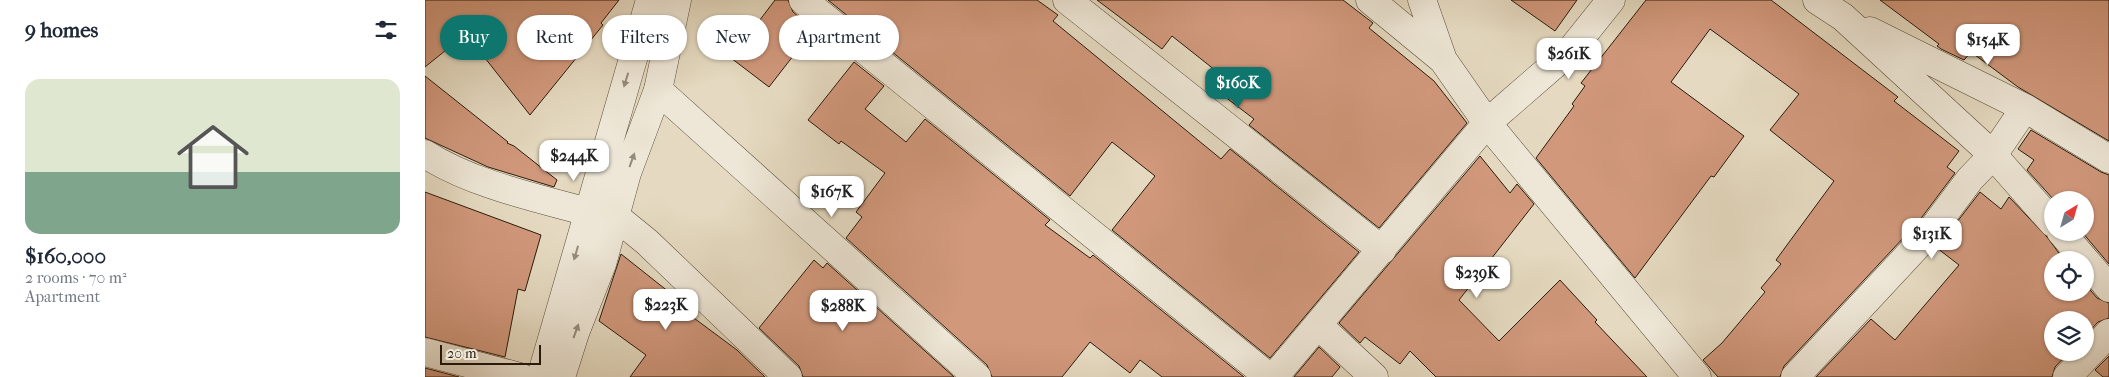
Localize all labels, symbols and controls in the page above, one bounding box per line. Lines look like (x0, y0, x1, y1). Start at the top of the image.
chip: Buy (440, 15, 507, 60)
chip: Rent (517, 15, 592, 60)
chip: Filters (602, 15, 687, 60)
chip: New (697, 15, 769, 60)
chip: Apartment (779, 15, 899, 60)
icon: filters (372, 16, 400, 44)
text: 9 homes (25, 18, 98, 42)
pin: $154K (1953, 23, 2023, 66)
text: $154K (1967, 30, 2009, 49)
pin: $261K (1534, 38, 1604, 80)
text: $261K (1548, 44, 1590, 63)
pin: $160K (1203, 66, 1273, 109)
one-way arrow (622, 73, 630, 88)
text: $160K (1216, 73, 1260, 92)
icon: home (168, 112, 258, 202)
pin: $244K (539, 140, 609, 182)
text: $244K (550, 146, 598, 165)
one-way arrow (628, 152, 636, 167)
pin: $167K (797, 176, 867, 218)
text: $167K (811, 182, 853, 201)
north arrow (2044, 191, 2094, 241)
map controls (2044, 191, 2094, 361)
pin: $131K (1897, 218, 1967, 260)
text: $131K (1913, 224, 1951, 243)
text: $160,000 (25, 244, 106, 268)
one-way arrow (571, 246, 579, 261)
button: locate (2044, 251, 2094, 301)
pin: $239K (1442, 256, 1512, 299)
text: $239K (1455, 263, 1499, 282)
text: 2 rooms · 70 m² (25, 268, 127, 287)
text: Apartment (25, 287, 100, 306)
pin: $223K (631, 288, 701, 331)
pin: $288K (808, 290, 878, 332)
text: $223K (644, 295, 688, 314)
text: $288K (821, 296, 865, 315)
button: layers (2044, 311, 2094, 361)
one-way arrow (573, 323, 580, 338)
scale bar (440, 342, 541, 365)
text: 20 m (447, 345, 477, 362)

